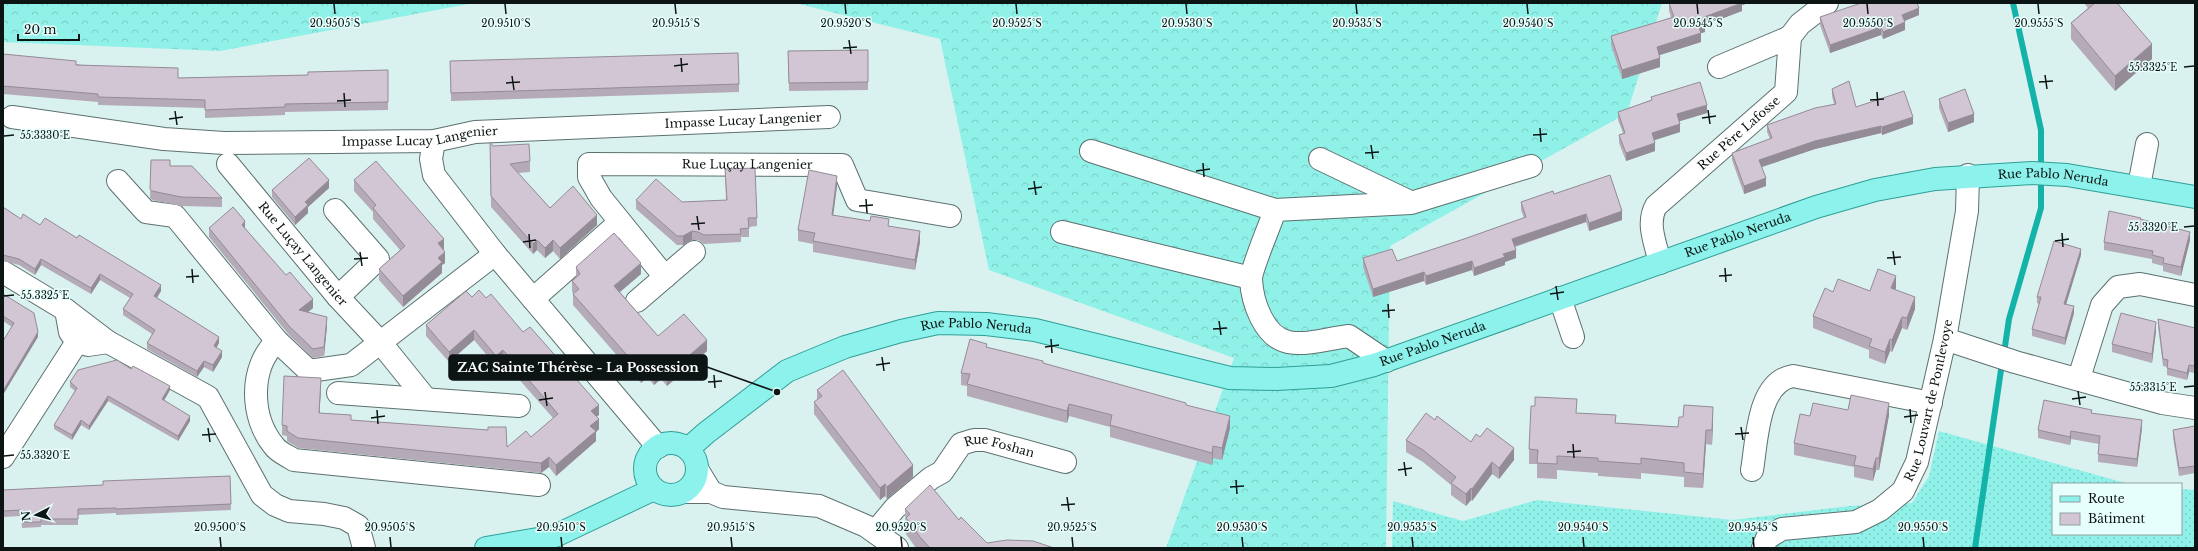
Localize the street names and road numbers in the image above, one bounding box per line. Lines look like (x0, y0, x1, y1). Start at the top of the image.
street label: Rue Père Lafosse (1694, 93, 1783, 173)
street label: Impasse Lucay Langenier (664, 109, 822, 131)
street label: Impasse Lucay Langenier (342, 123, 498, 149)
street label: Rue Luçay Langenier (682, 156, 813, 172)
street label: Rue Pablo Neruda (1997, 165, 2110, 189)
street label: Rue Luçay Langenier (255, 199, 351, 309)
street label: Rue Pablo Neruda (1683, 209, 1793, 260)
street label: Rue Pablo Neruda (919, 315, 1033, 337)
street label: Rue Pablo Neruda (1377, 318, 1488, 369)
street label: Rue Louvart de Pontlevoye (1901, 318, 1955, 484)
street label: Rue Foshan (962, 432, 1036, 460)

